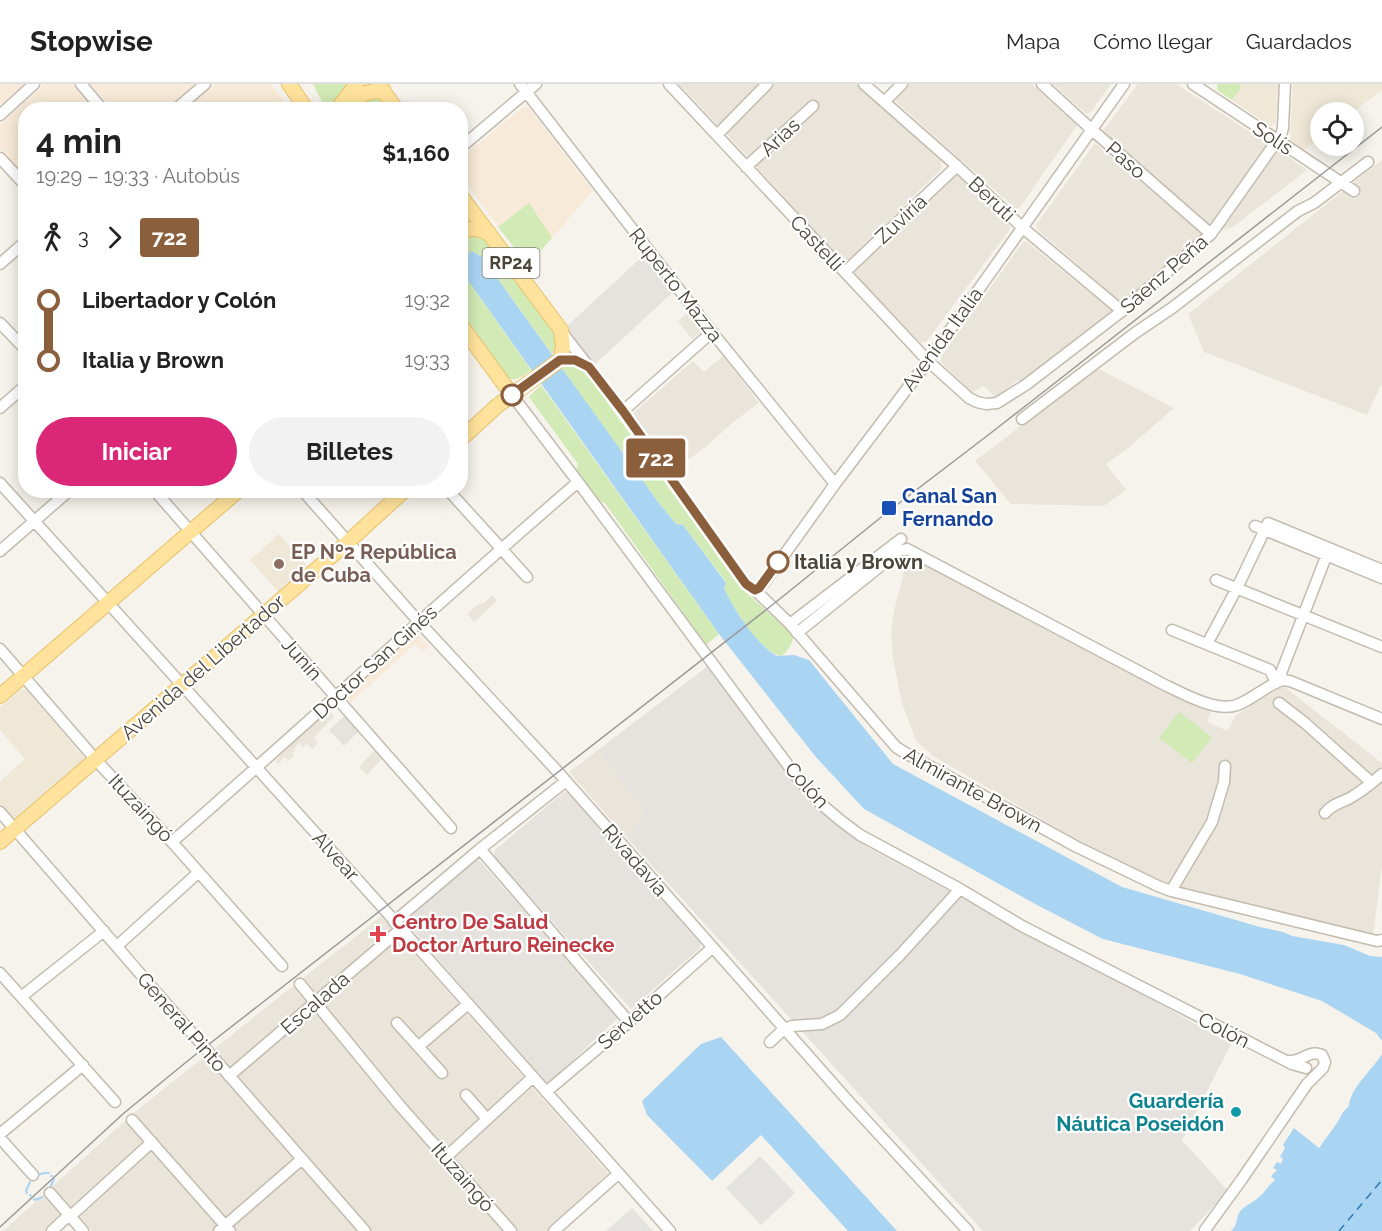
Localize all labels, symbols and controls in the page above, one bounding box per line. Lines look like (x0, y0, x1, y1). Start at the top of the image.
text: Stopwise (30, 25, 153, 58)
text: Mapa (1006, 29, 1060, 54)
text: Cómo llegar (1093, 29, 1213, 54)
text: Guardados (1246, 29, 1352, 54)
map controls (1310, 102, 1364, 156)
button: locate (1310, 102, 1364, 156)
street label: Arias (755, 113, 805, 161)
street label: Solís (1248, 116, 1298, 160)
text: 4 min (36, 122, 122, 161)
street label: Paso (1101, 136, 1151, 184)
text: $1,160 (382, 140, 450, 166)
text: 19:29 – 19:33 · Autobús (36, 164, 240, 188)
street label: Beruti (964, 171, 1020, 227)
street label: Zuviría (870, 189, 932, 249)
street label: Castelli (785, 210, 849, 276)
icon: walk (36, 221, 69, 254)
icon: forward (98, 221, 131, 254)
street label: Ruperto Mazza (624, 223, 728, 347)
text: 3 (78, 225, 89, 249)
text: 722 (152, 225, 187, 250)
street label: Sáenz Peña (1115, 230, 1213, 318)
road number: RP24 (482, 248, 540, 278)
street label: Avenida Italia (896, 282, 988, 396)
text: Libertador y Colón (82, 287, 276, 313)
text: 19:32 (405, 288, 450, 312)
text: Italia y Brown (82, 347, 224, 373)
text: 19:33 (405, 348, 450, 372)
unlabelled marker (501, 384, 523, 406)
button: Iniciar (36, 417, 237, 486)
button: Billetes (249, 417, 450, 486)
line badge: 722 (622, 438, 690, 478)
text: 722 (638, 446, 674, 471)
place label: Canal San Fernando (902, 484, 997, 531)
marker: Canal San Fernando (880, 499, 898, 517)
place label: EP Nº2 República de Cuba (291, 540, 457, 587)
place label: Italia y Brown (794, 550, 923, 574)
marker: Italia y Brown (767, 551, 789, 573)
marker: EP Nº2 República de Cuba (272, 557, 286, 571)
street label: Avenida del Libertador (116, 589, 290, 745)
street label: Doctor San Ginés (308, 600, 442, 724)
street label: Junín (277, 633, 327, 685)
street label: Almirante Brown (900, 742, 1046, 838)
street label: Colón (780, 757, 834, 813)
street label: Ituzaingó (103, 769, 179, 847)
street label: Rivadavia (597, 819, 673, 901)
street label: Alvear (307, 826, 365, 886)
place label: Centro De Salud Doctor Arturo Reinecke (392, 910, 615, 957)
marker: Centro De Salud Doctor Arturo Reinecke (369, 925, 387, 943)
street label: General Pinto (132, 967, 232, 1077)
street label: Escalada (276, 967, 354, 1039)
street label: Servetto (593, 985, 667, 1055)
street label: Colón (1194, 1007, 1254, 1053)
place label: Guardería Náutica Poseidón (1056, 1089, 1224, 1136)
marker: Guardería Náutica Poseidón (1229, 1105, 1243, 1119)
street label: Ituzaingó (426, 1137, 500, 1217)

